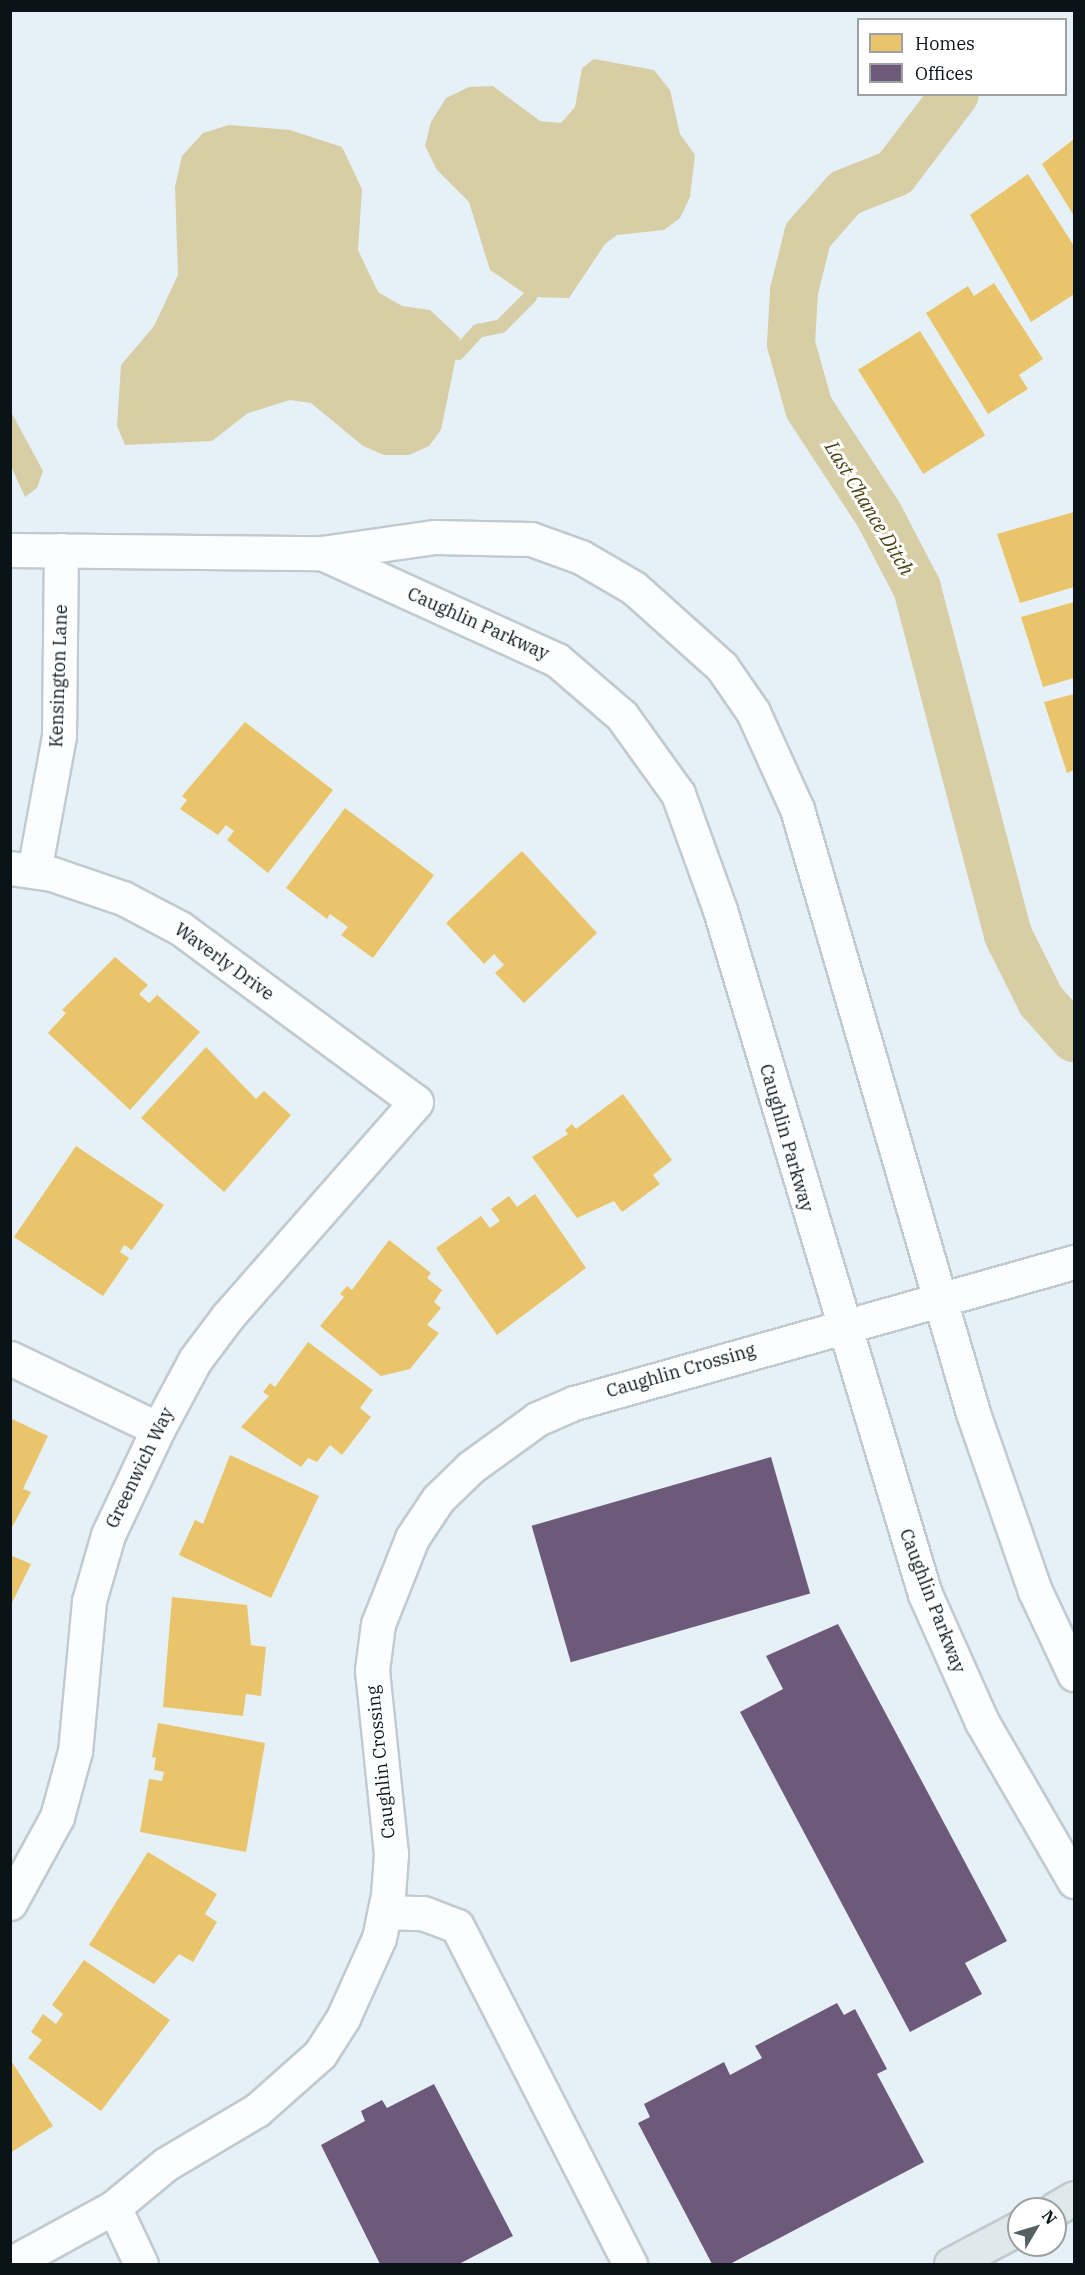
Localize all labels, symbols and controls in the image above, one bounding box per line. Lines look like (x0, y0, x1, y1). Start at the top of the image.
legend (857, 18, 1067, 96)
text: Homes (915, 32, 975, 55)
text: Offices (915, 62, 973, 85)
water label: Last Chance Ditch (820, 436, 920, 580)
street label: Caughlin Parkway (404, 583, 552, 665)
street label: Kensington Lane (46, 604, 72, 748)
street label: Waverly Drive (170, 919, 278, 1005)
street label: Caughlin Parkway (755, 1062, 817, 1214)
street label: Caughlin Crossing (604, 1339, 758, 1403)
street label: Greenwich Way (101, 1404, 179, 1532)
street label: Caughlin Parkway (895, 1526, 969, 1676)
street label: Caughlin Crossing (362, 1684, 400, 1840)
north arrow (1007, 2197, 1067, 2257)
text: N (1038, 2206, 1061, 2228)

